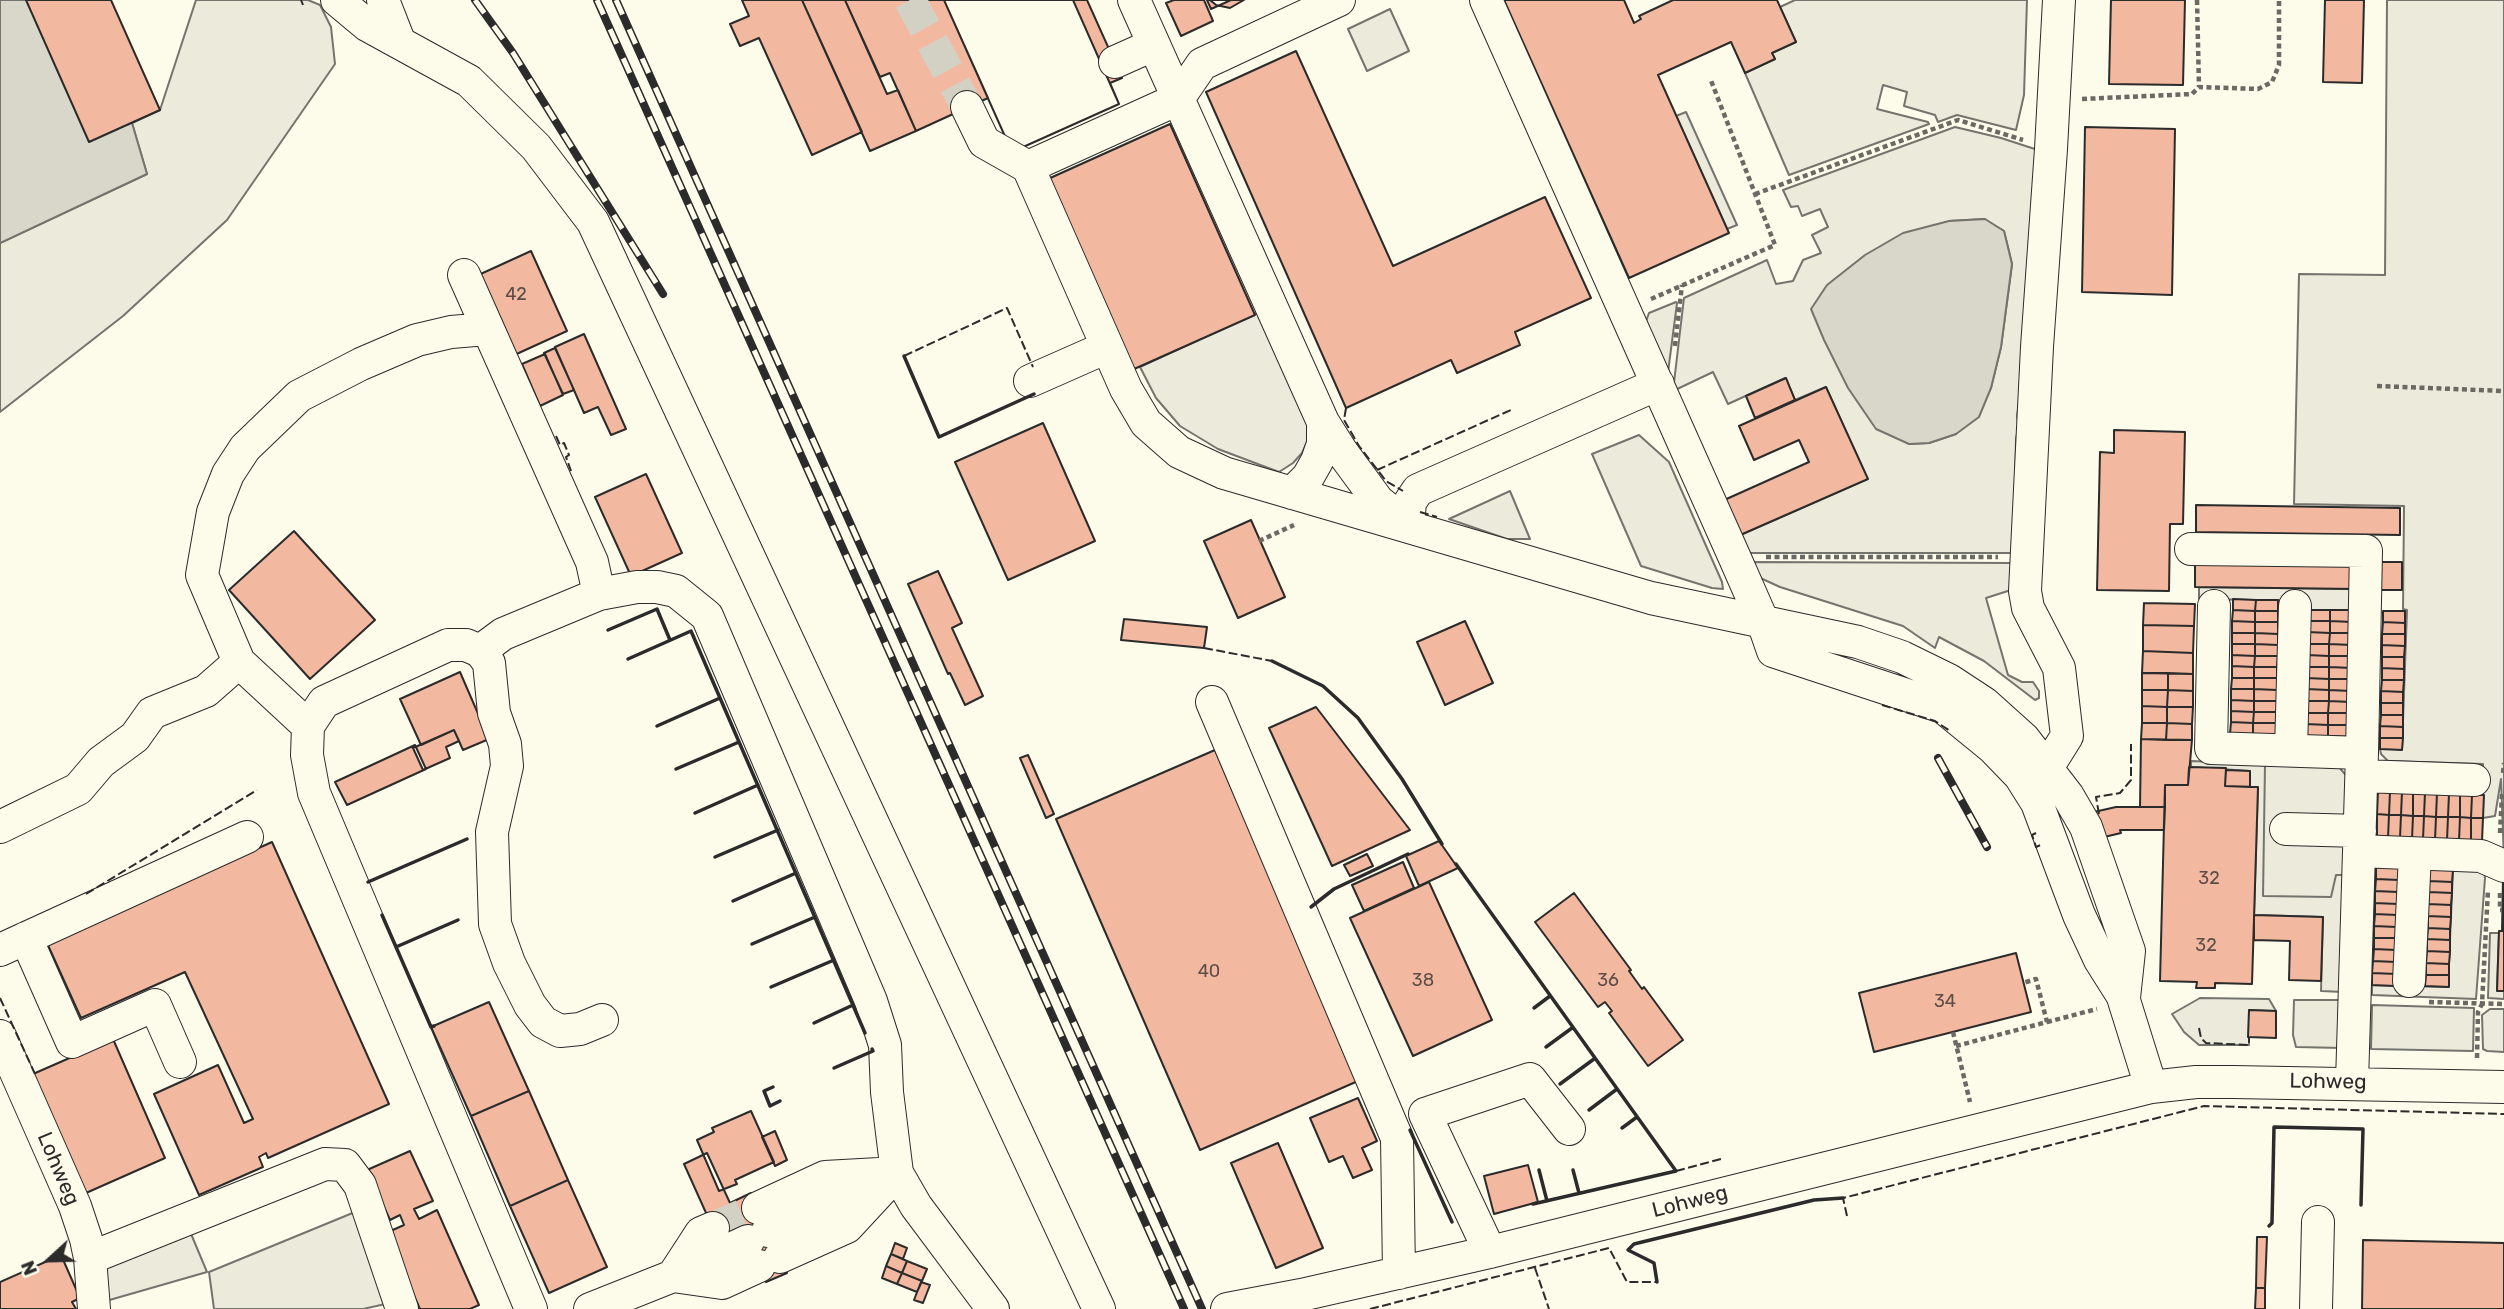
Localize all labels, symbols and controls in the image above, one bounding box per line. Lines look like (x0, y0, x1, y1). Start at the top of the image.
house number: 42 (505, 284, 527, 306)
house number: 32 (2198, 868, 2220, 890)
house number: 32 (2195, 935, 2217, 957)
house number: 40 (1198, 961, 1220, 983)
house number: 38 (1412, 970, 1434, 992)
house number: 36 (1597, 970, 1619, 992)
house number: 34 (1934, 991, 1956, 1013)
street label: Lohweg (2289, 1069, 2367, 1095)
street label: Lohweg (31, 1129, 85, 1209)
street label: Lohweg (1650, 1180, 1730, 1224)
north arrow (14, 1225, 84, 1295)
text: N (16, 1257, 42, 1279)

